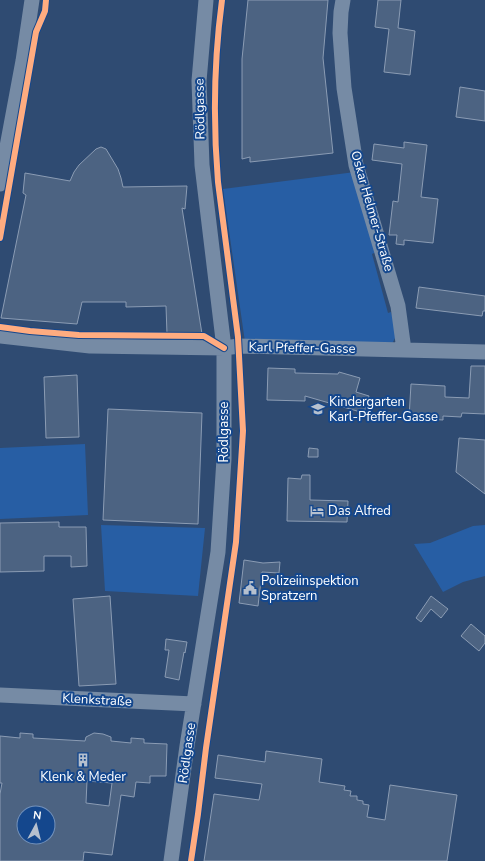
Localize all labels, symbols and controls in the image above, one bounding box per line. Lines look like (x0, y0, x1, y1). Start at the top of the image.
street label: Rödlgasse (190, 78, 210, 140)
street label: Oskar Helmer-Straße (346, 149, 398, 274)
street label: Karl Pfeffer-Gasse (248, 338, 356, 358)
place label: Kindergarten Karl-Pfeffer-Gasse (329, 393, 438, 426)
street label: Rödlgasse (215, 401, 233, 463)
school or university icon: Kindergarten Karl-Pfeffer-Gasse (310, 401, 326, 417)
place label: Das Alfred (328, 502, 391, 520)
hotel icon: Das Alfred (309, 503, 325, 519)
place label: Polizeiinspektion Spratzern (261, 572, 359, 605)
public building icon: Polizeiinspektion Spratzern (242, 580, 258, 596)
street label: Klenkstraße (62, 689, 132, 711)
street label: Rödlgasse (174, 721, 200, 784)
building icon: Klenk & Meder (75, 752, 91, 768)
place label: Klenk & Meder (40, 768, 126, 786)
north arrow (16, 805, 56, 845)
text: N (32, 808, 42, 824)

